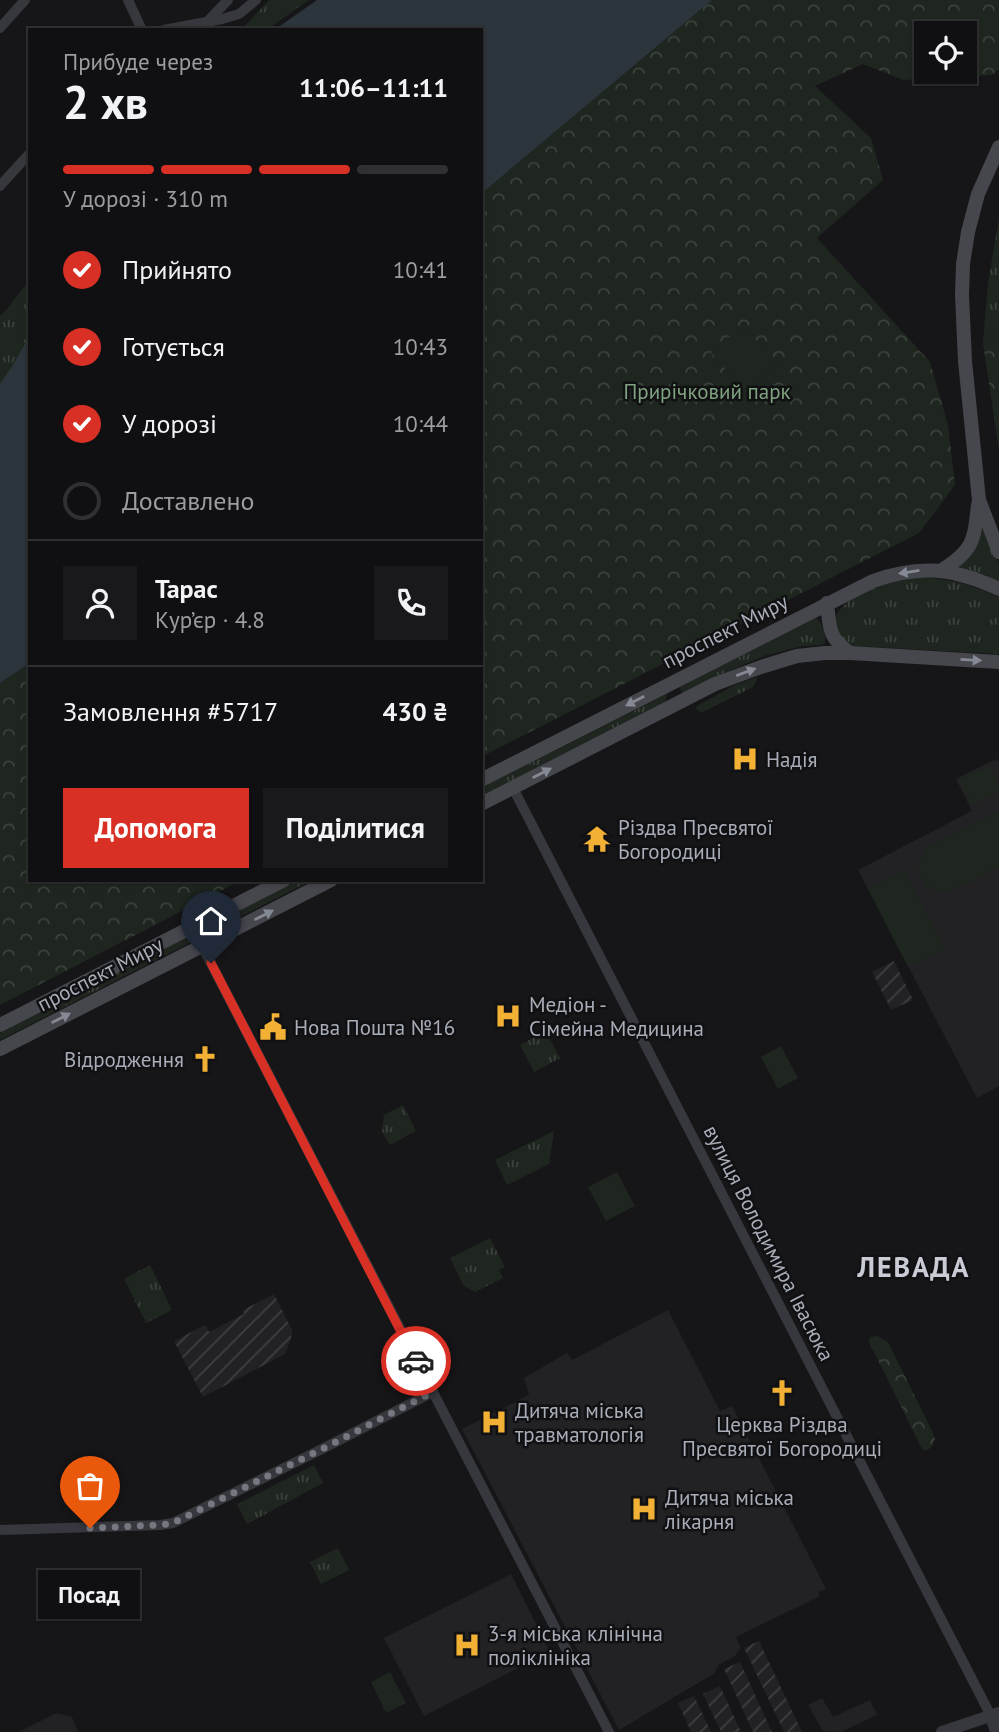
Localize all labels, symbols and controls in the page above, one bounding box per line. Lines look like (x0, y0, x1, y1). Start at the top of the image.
map controls (914, 21, 977, 84)
button: locate (914, 21, 977, 84)
text: Прибуде через (63, 47, 213, 76)
text: 11:06–11:11 (299, 71, 448, 104)
text: 2 хв (63, 72, 148, 132)
text: У дорозі · 310 m (63, 184, 228, 213)
icon: check (63, 251, 101, 289)
text: Прийнято (122, 253, 232, 286)
text: 10:41 (393, 255, 448, 284)
icon: check (63, 328, 101, 366)
text: Готується (122, 330, 225, 363)
text: 10:43 (393, 332, 448, 361)
park label: Прирічковий парк (623, 378, 791, 405)
icon: check (63, 405, 101, 443)
text: У дорозі (122, 407, 217, 440)
text: 10:44 (393, 409, 448, 438)
text: Доставлено (122, 484, 255, 517)
button: person (63, 566, 137, 640)
button: phone (374, 566, 448, 640)
one-way arrow (898, 567, 920, 578)
text: Тарас (155, 572, 218, 605)
street label: проспект Миру (658, 588, 793, 674)
text: Кур’єр · 4.8 (155, 605, 265, 634)
one-way arrow (960, 655, 982, 666)
one-way arrow (736, 667, 757, 678)
text: Замовлення #5717 (63, 695, 278, 728)
text: 430 ₴ (382, 695, 448, 728)
one-way arrow (626, 695, 645, 707)
hospital icon: Надія (730, 744, 760, 774)
place label: Надія (766, 746, 818, 773)
one-way arrow (532, 767, 552, 778)
button: Допомога (63, 788, 249, 868)
button: Поділитися (263, 788, 448, 868)
place label: Різдва Пресвятої Богородиці (618, 814, 773, 865)
temple icon: Різдва Пресвятої Богородиці (582, 824, 612, 854)
pin (181, 891, 241, 963)
icon: home (192, 902, 230, 940)
one-way arrow (254, 909, 274, 921)
street label: проспект Миру (33, 931, 168, 1017)
place label: Медіон - Сімейна Медицина (529, 991, 704, 1042)
hospital icon: Медіон - Сімейна Медицина (493, 1001, 523, 1031)
one-way arrow (51, 1012, 71, 1023)
public building icon: Нова Пошта №16 (258, 1012, 288, 1042)
place label: Нова Пошта №16 (294, 1014, 455, 1041)
church icon: Відродження (190, 1044, 220, 1074)
place label: Відродження (64, 1046, 184, 1073)
street label: вулиця Володимира Івасюка (698, 1120, 840, 1366)
district label: ЛЕВАДА (856, 1248, 971, 1285)
courier (381, 1326, 451, 1396)
icon: car (397, 1342, 435, 1380)
church icon: Церква Різдва Пресвятої Богородиці (767, 1378, 797, 1408)
place label: Дитяча міська травматологія (515, 1397, 644, 1448)
hospital icon: Дитяча міська травматологія (479, 1407, 509, 1437)
place label: Церква Різдва Пресвятої Богородиці (682, 1411, 882, 1462)
pin (60, 1456, 120, 1528)
icon: bag (71, 1467, 109, 1505)
place label: Дитяча міська лікарня (664, 1484, 794, 1535)
hospital icon: Дитяча міська лікарня (629, 1494, 659, 1524)
callout: Посад (39, 1570, 141, 1619)
text: Посад (58, 1580, 120, 1609)
place label: 3-я міська клінічна поліклініка (488, 1620, 663, 1671)
hospital icon: 3-я міська клінічна поліклініка (452, 1630, 482, 1660)

